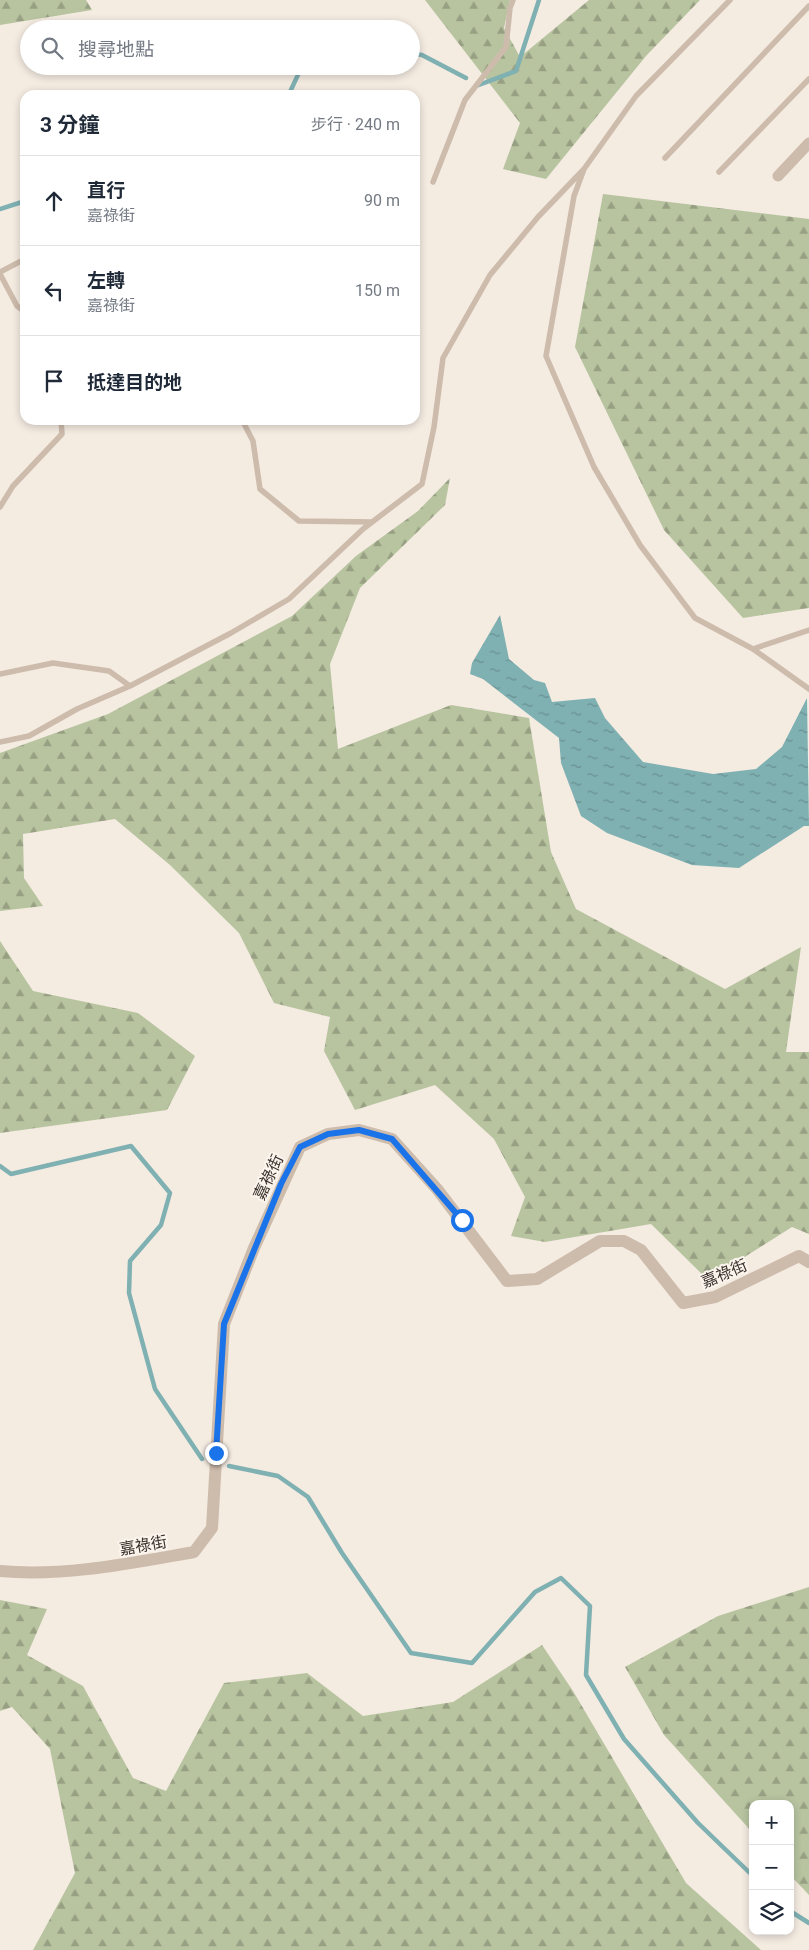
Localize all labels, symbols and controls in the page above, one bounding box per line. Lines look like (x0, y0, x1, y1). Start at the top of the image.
search box (20, 20, 420, 75)
icon: search (38, 34, 66, 62)
text: 搜尋地點 (78, 38, 154, 61)
text: 3 分鐘 (40, 113, 99, 137)
text: 步行 · 240 m (311, 115, 400, 134)
text: 直行 (87, 179, 125, 202)
icon: ahead (40, 187, 68, 215)
text: 90 m (364, 191, 400, 210)
text: 嘉祿街 (87, 206, 135, 225)
text: 左轉 (87, 269, 125, 292)
icon: left (40, 277, 68, 305)
text: 150 m (355, 281, 400, 300)
text: 嘉祿街 (87, 296, 135, 315)
icon: arrive (40, 367, 68, 395)
text: 抵達目的地 (87, 371, 182, 394)
street label: 嘉祿街 (250, 1151, 287, 1203)
route start (451, 1209, 474, 1232)
street label: 嘉祿街 (698, 1255, 750, 1292)
route end (205, 1442, 228, 1465)
street label: 嘉祿街 (118, 1532, 168, 1559)
map controls (749, 1800, 794, 1935)
button: + (749, 1800, 794, 1845)
button: − (749, 1845, 794, 1890)
button: layers (749, 1890, 794, 1935)

